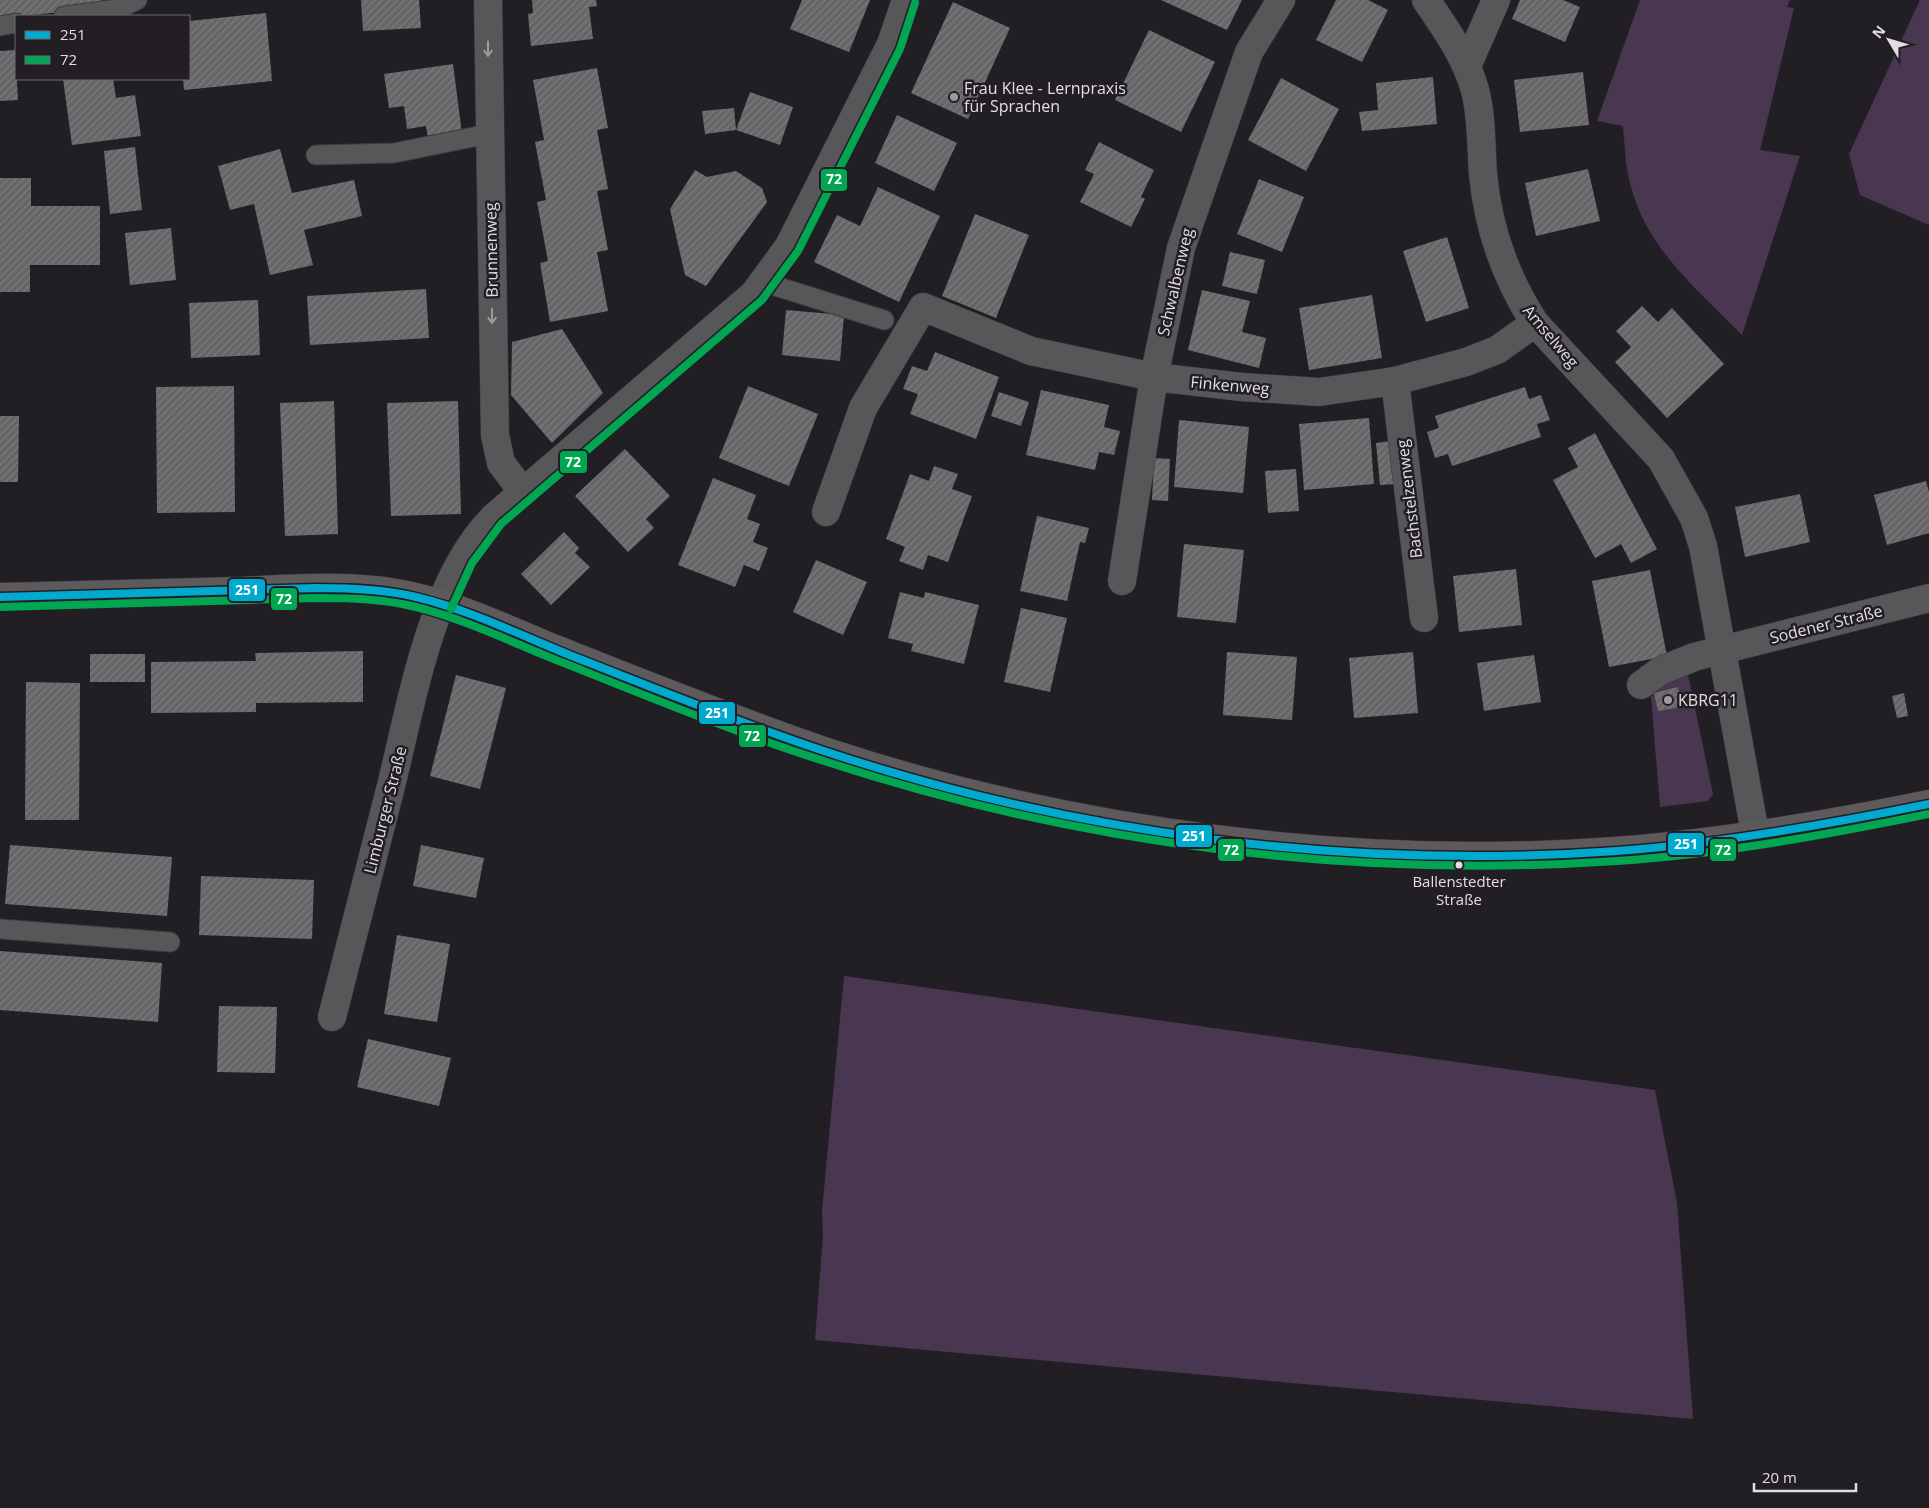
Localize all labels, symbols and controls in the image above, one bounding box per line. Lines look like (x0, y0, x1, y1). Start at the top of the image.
legend (15, 15, 190, 80)
north arrow (1864, 15, 1914, 65)
text: N (1867, 21, 1889, 42)
text: 251 (60, 24, 86, 44)
one-way arrow (483, 40, 493, 56)
text: 72 (60, 49, 77, 69)
place label: Frau Klee - Lernpraxis für Sprachen (964, 77, 1126, 117)
marker: Frau Klee - Lernpraxis für Sprachen (948, 91, 960, 103)
line badge: 72 (820, 168, 848, 192)
text: 72 (826, 169, 842, 188)
street label: Brunnenweg (479, 202, 503, 298)
street label: Schwalbenweg (1152, 226, 1198, 338)
street label: Amselweg (1518, 300, 1584, 372)
one-way arrow (487, 308, 497, 324)
street label: Finkenweg (1189, 371, 1271, 399)
street label: Bachstelzenweg (1391, 438, 1427, 560)
line badge: 72 (559, 450, 588, 474)
text: 72 (565, 452, 581, 471)
line badge: 251 (228, 578, 266, 602)
text: 251 (235, 580, 259, 599)
line badge: 72 (270, 587, 298, 611)
text: 72 (276, 589, 292, 608)
street label: Sodener Straße (1767, 599, 1885, 649)
place label: KBRG11 (1678, 689, 1738, 711)
marker: KBRG11 (1662, 694, 1674, 706)
line badge: 251 (698, 701, 736, 725)
text: 251 (705, 703, 729, 722)
line badge: 72 (738, 724, 767, 748)
text: 72 (744, 726, 760, 745)
street label: Limburger Straße (359, 744, 411, 876)
line badge: 251 (1175, 824, 1213, 848)
text: 251 (1182, 826, 1206, 845)
line badge: 251 (1667, 832, 1705, 856)
text: 251 (1674, 834, 1698, 853)
line badge: 72 (1217, 838, 1245, 862)
line badge: 72 (1709, 838, 1737, 862)
text: 72 (1223, 840, 1239, 859)
text: 72 (1715, 840, 1731, 859)
marker: Ballenstedter Straße (1454, 860, 1464, 870)
place label: Ballenstedter Straße (1412, 871, 1506, 909)
scale bar (1754, 1460, 1856, 1492)
text: 20 m (1762, 1467, 1797, 1487)

